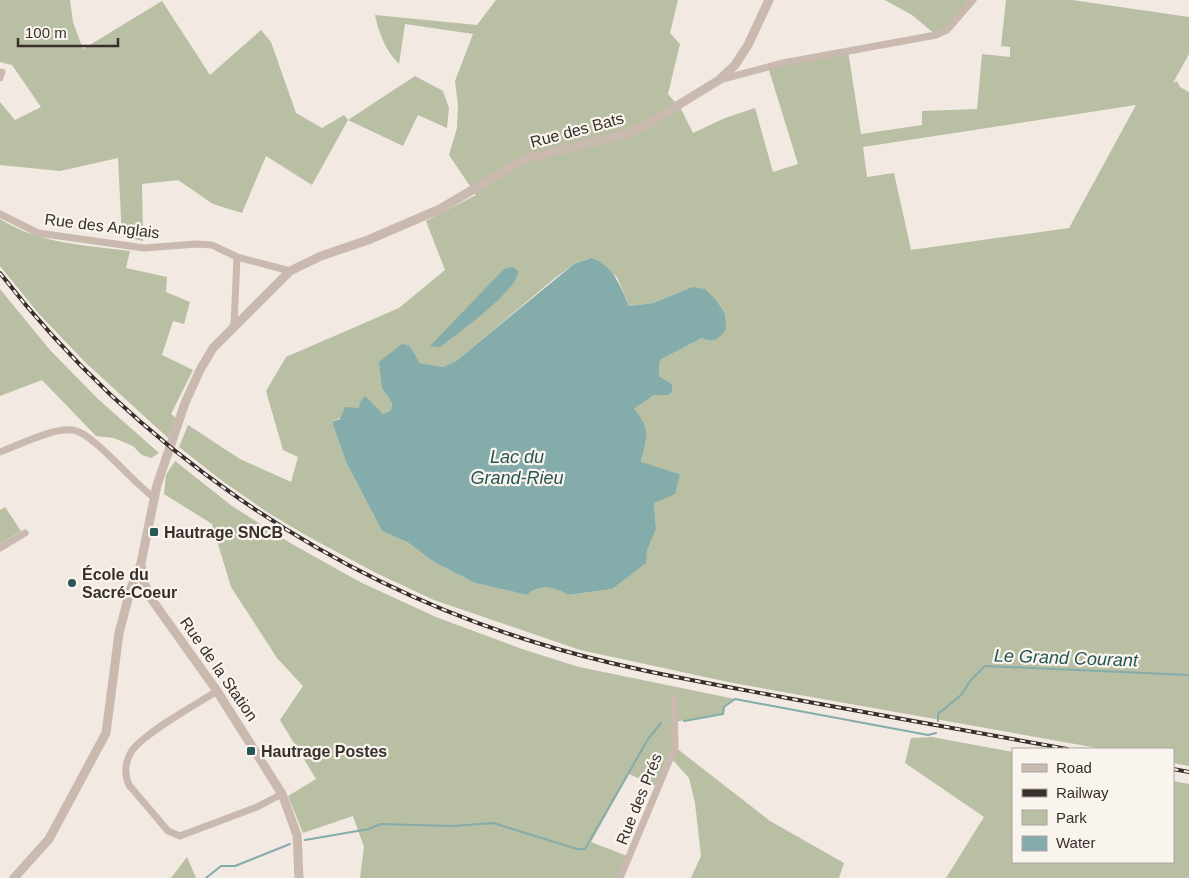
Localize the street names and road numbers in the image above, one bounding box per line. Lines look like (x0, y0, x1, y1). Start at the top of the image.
street label: Rue des Bats (528, 109, 626, 151)
street label: Rue des Anglais (44, 211, 160, 241)
street label: Rue de la Station (177, 614, 261, 724)
street label: Rue des Prés (613, 751, 665, 847)

